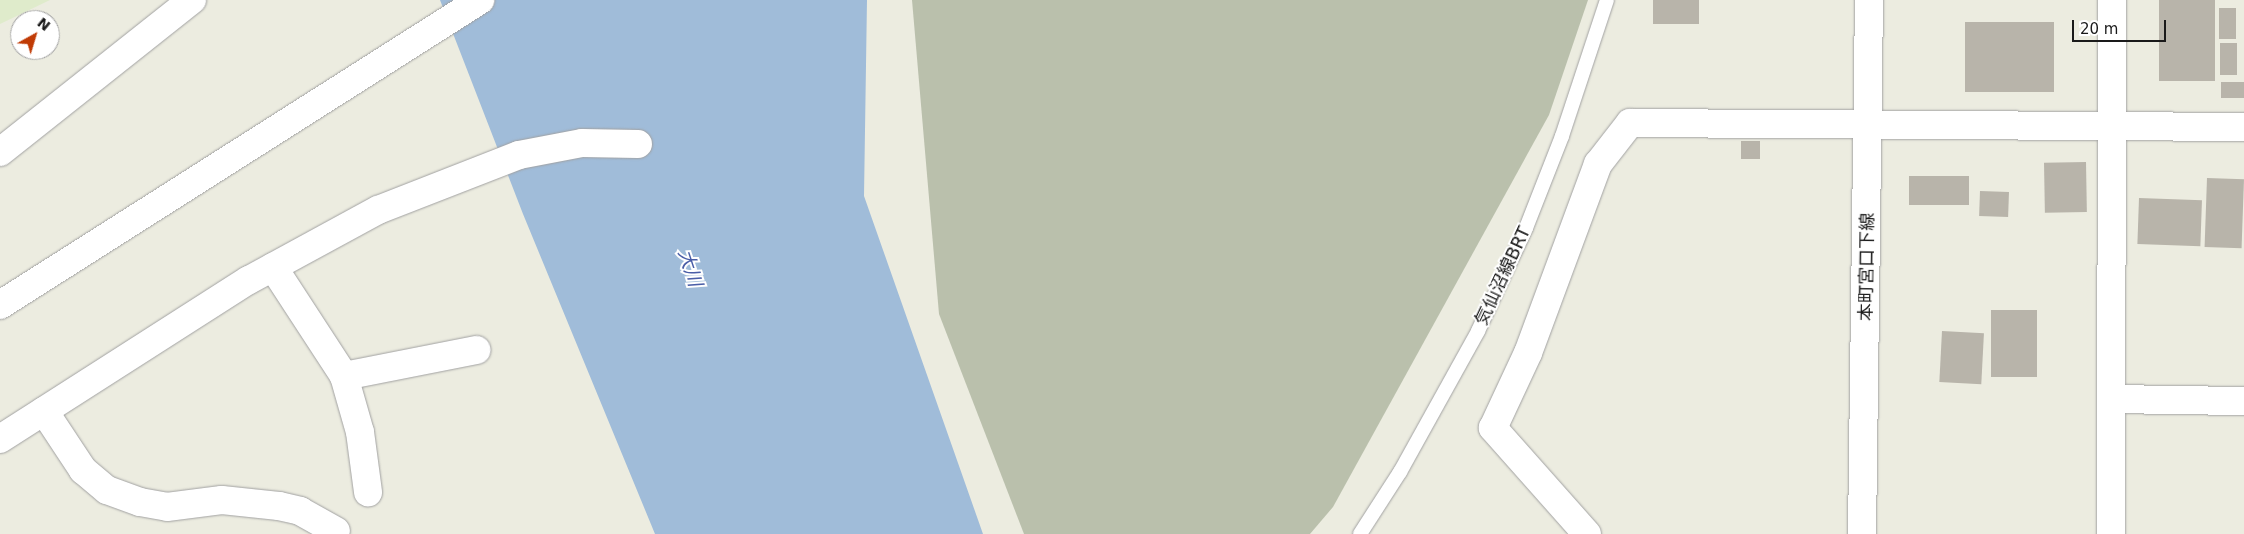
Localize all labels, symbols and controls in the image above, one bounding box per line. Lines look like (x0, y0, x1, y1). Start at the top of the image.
north arrow (10, 10, 60, 60)
scale bar (2074, 10, 2168, 42)
text: N (34, 14, 53, 34)
text: 20 m (2080, 20, 2118, 38)
street label: 本町宮口下線 (1855, 213, 1879, 321)
street label: 気仙沼線BRT (1471, 223, 1535, 329)
water label: 大川 (673, 246, 707, 290)

